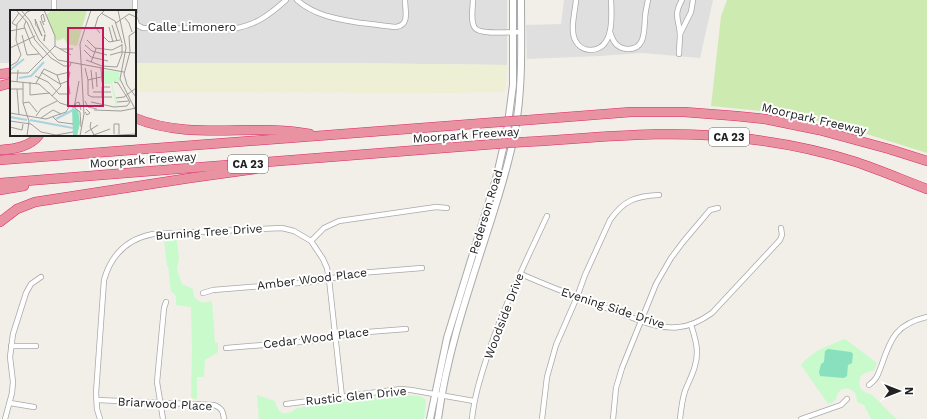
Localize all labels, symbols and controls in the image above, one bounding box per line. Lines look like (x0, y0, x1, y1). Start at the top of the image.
inset map (10, 10, 136, 136)
street label: Calle Limonero (148, 20, 236, 34)
street label: Moorpark Freeway (760, 100, 869, 138)
street label: Moorpark Freeway (412, 124, 521, 146)
road number: CA 23 (709, 128, 749, 146)
street label: Moorpark Freeway (89, 149, 198, 171)
road number: CA 23 (228, 155, 268, 173)
street label: Pederson Road (467, 168, 505, 256)
street label: Burning Tree Drive (155, 221, 263, 243)
street label: Amber Wood Place (256, 265, 368, 293)
street label: Woodside Drive (481, 271, 527, 361)
street label: Evening Side Drive (559, 285, 667, 331)
street label: Cedar Wood Place (262, 325, 370, 351)
north arrow (879, 371, 919, 411)
street label: Rustic Glen Drive (305, 384, 407, 408)
text: N (902, 387, 915, 395)
street label: Briarwood Place (117, 395, 213, 413)

